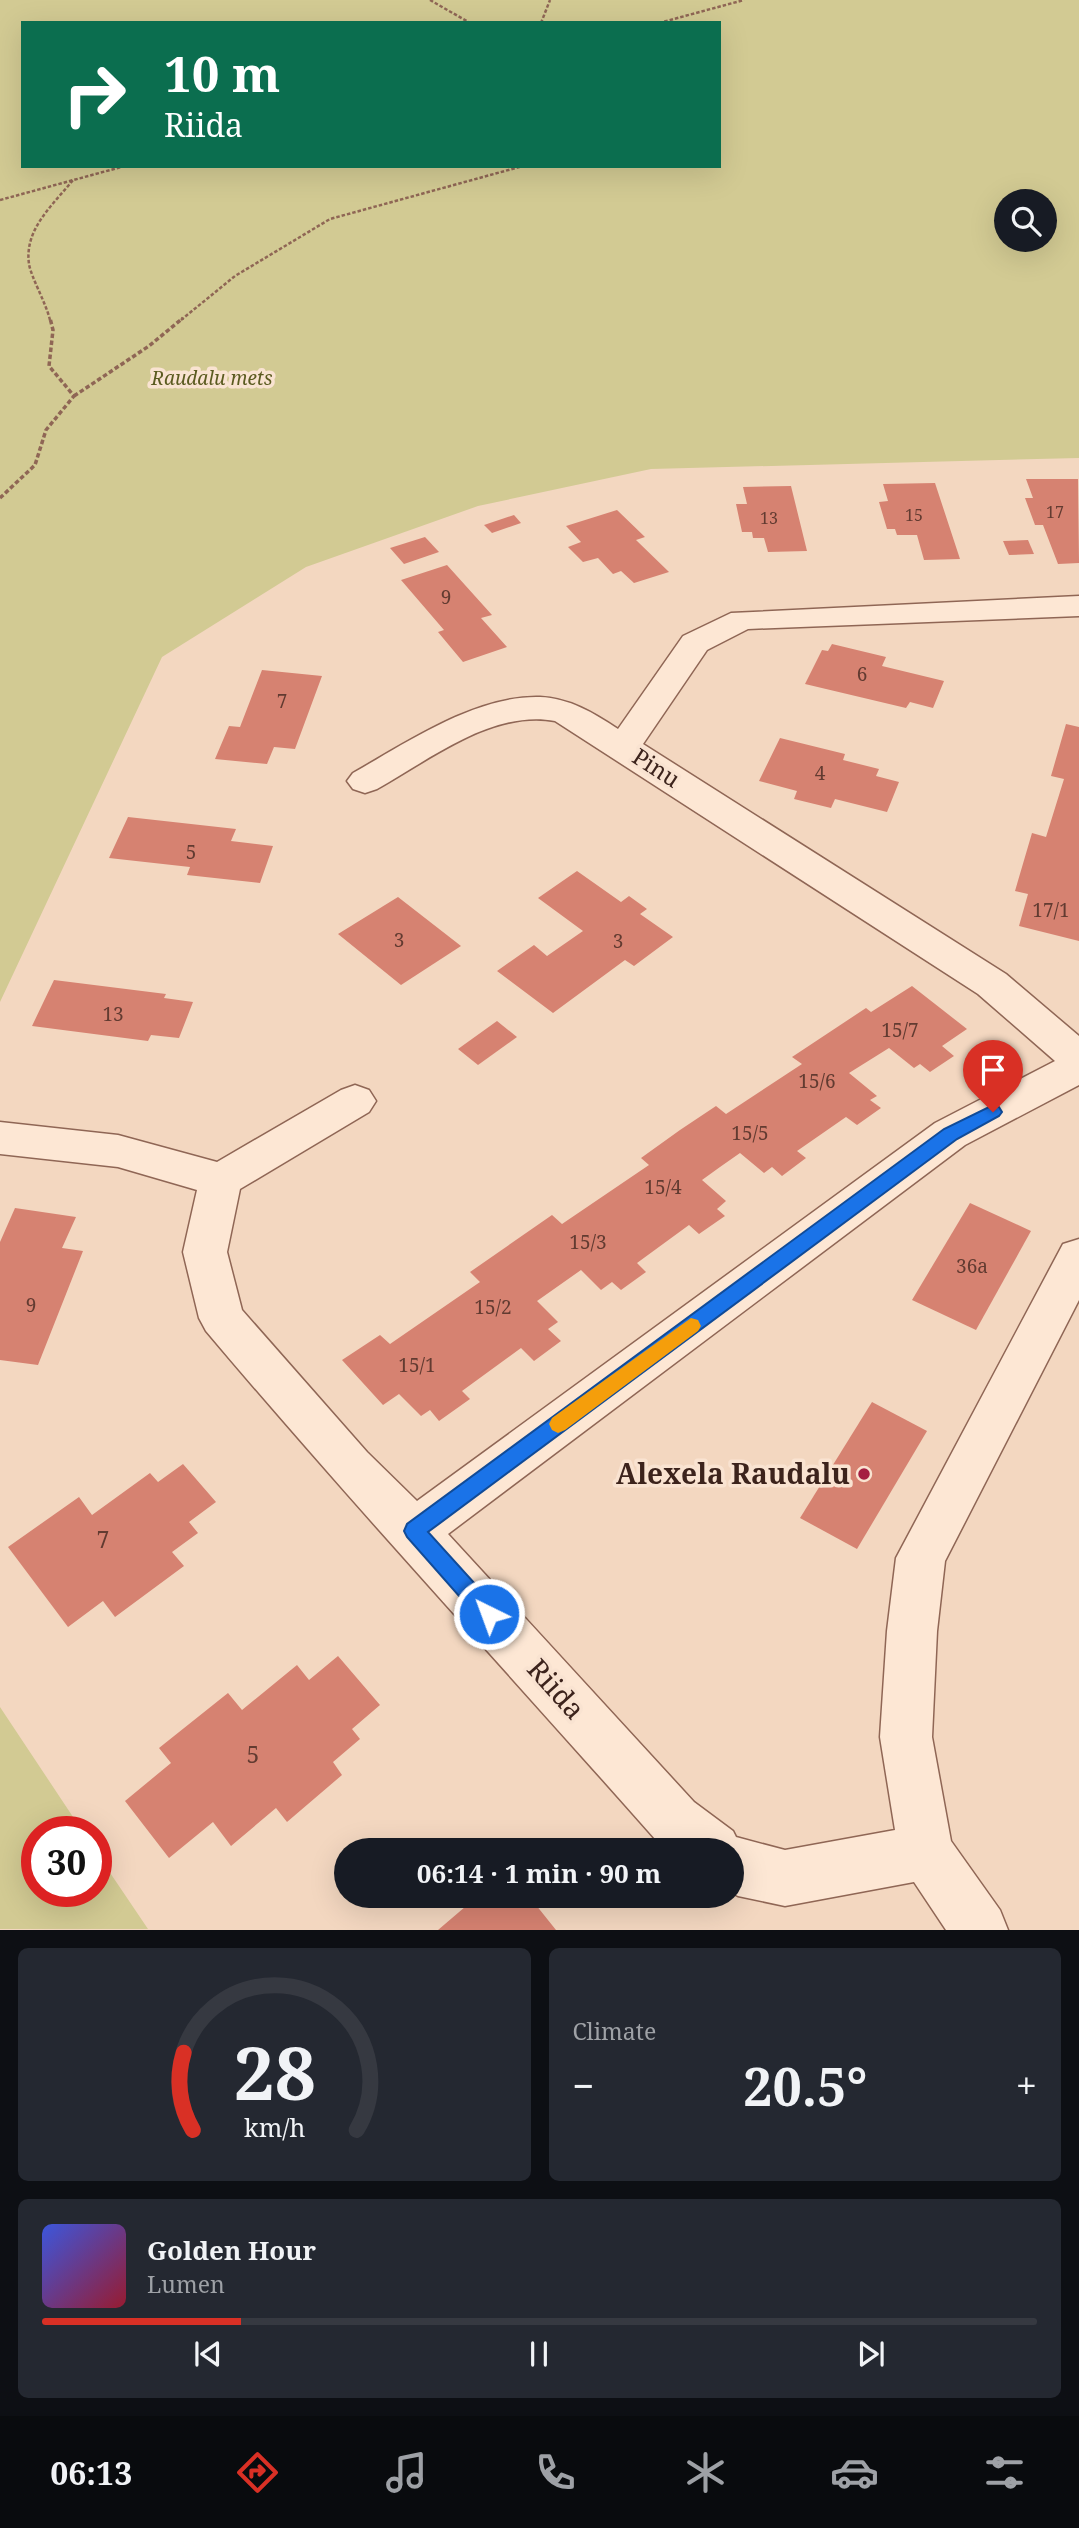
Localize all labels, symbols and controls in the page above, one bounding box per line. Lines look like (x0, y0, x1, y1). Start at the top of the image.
text: 10 m (164, 40, 280, 106)
icon: right (49, 49, 140, 140)
text: Riida (164, 103, 243, 146)
map controls (994, 189, 1057, 252)
button: search (994, 189, 1057, 252)
park label: Raudalu mets (150, 365, 273, 391)
house number: 17 (1046, 501, 1064, 523)
house number: 15 (905, 504, 923, 526)
house number: 13 (760, 507, 778, 529)
house number: 9 (441, 584, 451, 610)
house number: 6 (857, 661, 867, 687)
house number: 7 (277, 688, 287, 714)
street label: Pinu (627, 740, 687, 795)
house number: 4 (815, 760, 826, 786)
house number: 5 (186, 839, 196, 865)
house number: 17/1 (1032, 897, 1070, 923)
house number: 3 (394, 927, 404, 953)
house number: 3 (613, 928, 623, 954)
house number: 13 (102, 1001, 124, 1027)
house number: 15/7 (881, 1017, 919, 1043)
pin (963, 1040, 1023, 1112)
icon: arrive (974, 1051, 1012, 1089)
house number: 15/6 (798, 1068, 836, 1094)
house number: 15/5 (731, 1120, 769, 1146)
house number: 15/4 (644, 1174, 682, 1200)
house number: 15/3 (569, 1229, 607, 1255)
house number: 36a (956, 1253, 988, 1279)
house number: 9 (26, 1292, 36, 1318)
house number: 15/2 (474, 1294, 512, 1320)
house number: 15/1 (398, 1352, 436, 1378)
place label: Alexela Raudalu (616, 1454, 850, 1492)
marker: Alexela Raudalu (856, 1466, 872, 1482)
house number: 7 (97, 1523, 109, 1555)
position arrow (452, 1577, 526, 1651)
street label: Riida (519, 1650, 594, 1727)
house number: 5 (247, 1738, 259, 1770)
speed limit sign: 30 (21, 1816, 112, 1907)
text: 06:14 · 1 min · 90 m (417, 1855, 661, 1891)
text: Climate (573, 2015, 656, 2047)
text: 28 (233, 2023, 315, 2122)
text: 20.5° (743, 2050, 867, 2121)
text: − (573, 2059, 595, 2111)
text: + (1016, 2059, 1037, 2111)
text: km/h (244, 2110, 305, 2144)
text: Golden Hour (147, 2232, 316, 2268)
text: Lumen (147, 2268, 225, 2300)
icon: previous (189, 2335, 227, 2373)
icon: pause (520, 2335, 558, 2373)
icon: next (852, 2335, 890, 2373)
icon: directions (233, 2448, 282, 2497)
icon: music (382, 2448, 431, 2497)
icon: phone (531, 2448, 580, 2497)
icon: climate (681, 2448, 730, 2497)
icon: car (830, 2448, 879, 2497)
icon: filters (980, 2448, 1029, 2497)
text: 06:13 (50, 2451, 132, 2494)

